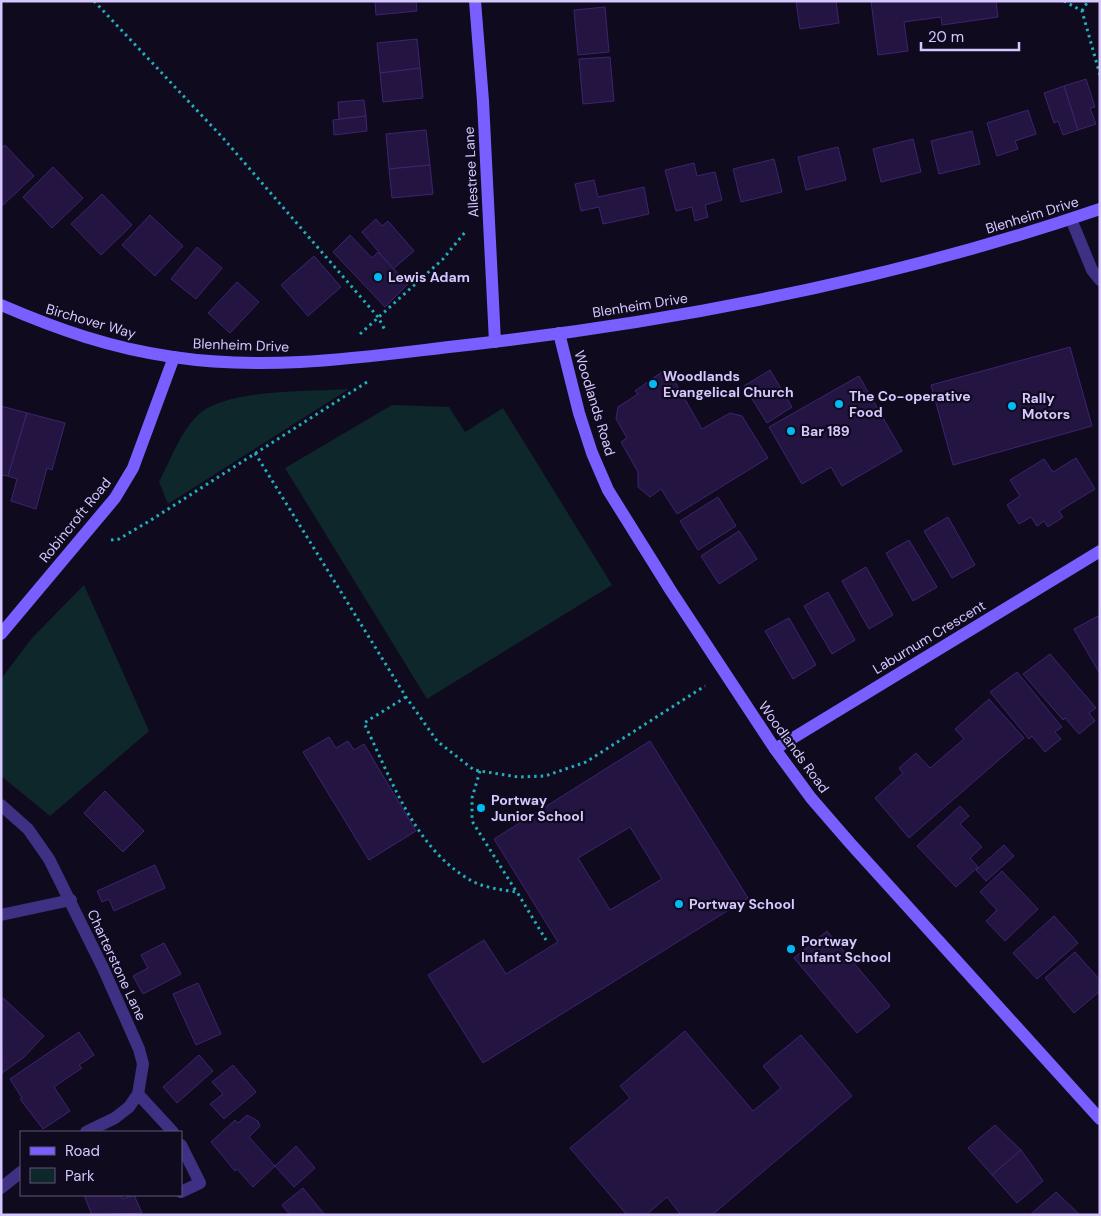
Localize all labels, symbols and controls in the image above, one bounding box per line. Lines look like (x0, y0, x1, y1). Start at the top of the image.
scale bar (921, 20, 1018, 52)
text: 20 m (928, 27, 964, 47)
street label: Allestree Lane (460, 126, 482, 218)
street label: Blenheim Drive (983, 192, 1081, 238)
place label: Lewis Adam (388, 268, 470, 286)
marker: Lewis Adam (372, 271, 384, 283)
street label: Blenheim Drive (591, 289, 689, 321)
street label: Birchover Way (44, 300, 138, 342)
street label: Blenheim Drive (193, 334, 289, 356)
street label: Woodlands Road (570, 348, 620, 458)
place label: Woodlands Evangelical Church (663, 367, 794, 401)
marker: Woodlands Evangelical Church (647, 378, 659, 390)
place label: The Co-operative Food (849, 387, 971, 421)
place label: Rally Motors (1022, 389, 1070, 423)
marker: The Co-operative Food (833, 398, 845, 410)
marker: Rally Motors (1006, 400, 1018, 412)
place label: Bar 189 (801, 422, 850, 440)
marker: Bar 189 (785, 425, 797, 437)
street label: Robincroft Road (35, 474, 115, 566)
street label: Laburnum Crescent (869, 596, 989, 678)
street label: Woodlands Road (755, 698, 833, 796)
place label: Portway Junior School (491, 791, 584, 825)
marker: Portway Junior School (475, 802, 487, 814)
place label: Portway School (689, 895, 795, 913)
marker: Portway School (673, 898, 685, 910)
street label: Charterstone Lane (83, 907, 151, 1023)
place label: Portway Infant School (801, 932, 891, 966)
marker: Portway Infant School (785, 943, 797, 955)
legend (20, 1131, 182, 1196)
text: Road (65, 1141, 100, 1161)
text: Park (65, 1166, 95, 1186)

